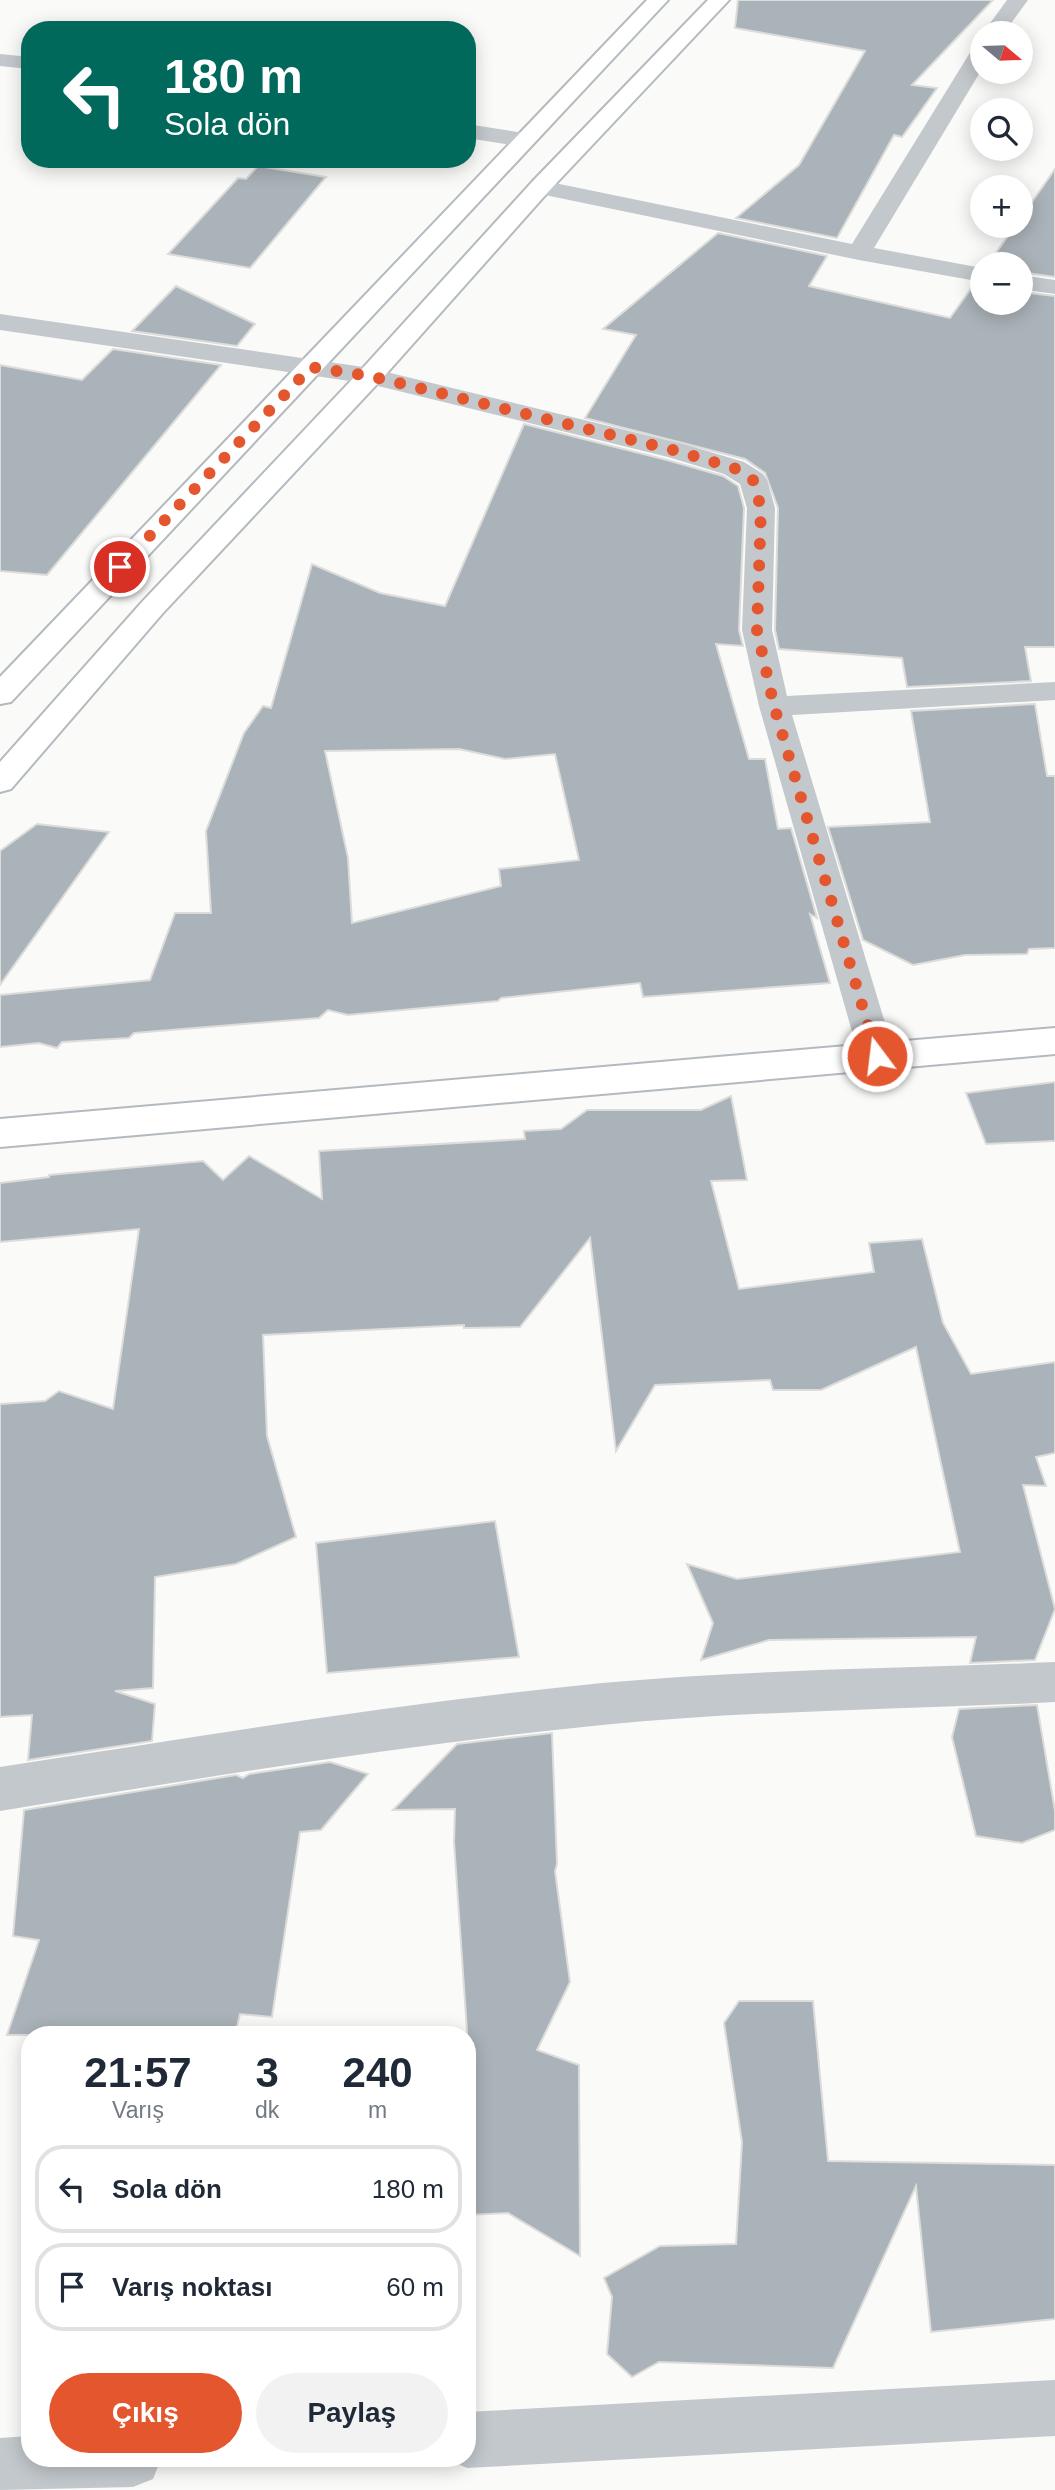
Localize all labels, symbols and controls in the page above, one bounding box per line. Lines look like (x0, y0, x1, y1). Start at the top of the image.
north arrow (970, 21, 1032, 84)
map controls (970, 21, 1033, 315)
icon: left (49, 49, 140, 140)
text: 180 m (164, 49, 303, 103)
button: search (970, 98, 1033, 161)
text: Sola dön (164, 106, 290, 142)
button: + (970, 175, 1033, 238)
button: − (970, 252, 1033, 315)
pin (90, 537, 150, 597)
icon: arrive (101, 548, 139, 586)
position arrow (840, 1019, 914, 1093)
text: 21:57 (84, 2049, 192, 2096)
text: 3 (255, 2049, 279, 2096)
text: 240 (343, 2049, 413, 2096)
text: Varış (112, 2097, 164, 2123)
text: dk (255, 2097, 279, 2123)
text: m (368, 2097, 387, 2123)
icon: left (53, 2170, 91, 2208)
text: Sola dön (112, 2174, 222, 2204)
text: 180 m (372, 2174, 444, 2204)
icon: arrive (53, 2268, 91, 2306)
text: Varış noktası (112, 2272, 272, 2302)
text: 60 m (386, 2272, 444, 2302)
button: Çıkış (49, 2373, 242, 2453)
button: Paylaş (256, 2373, 448, 2453)

